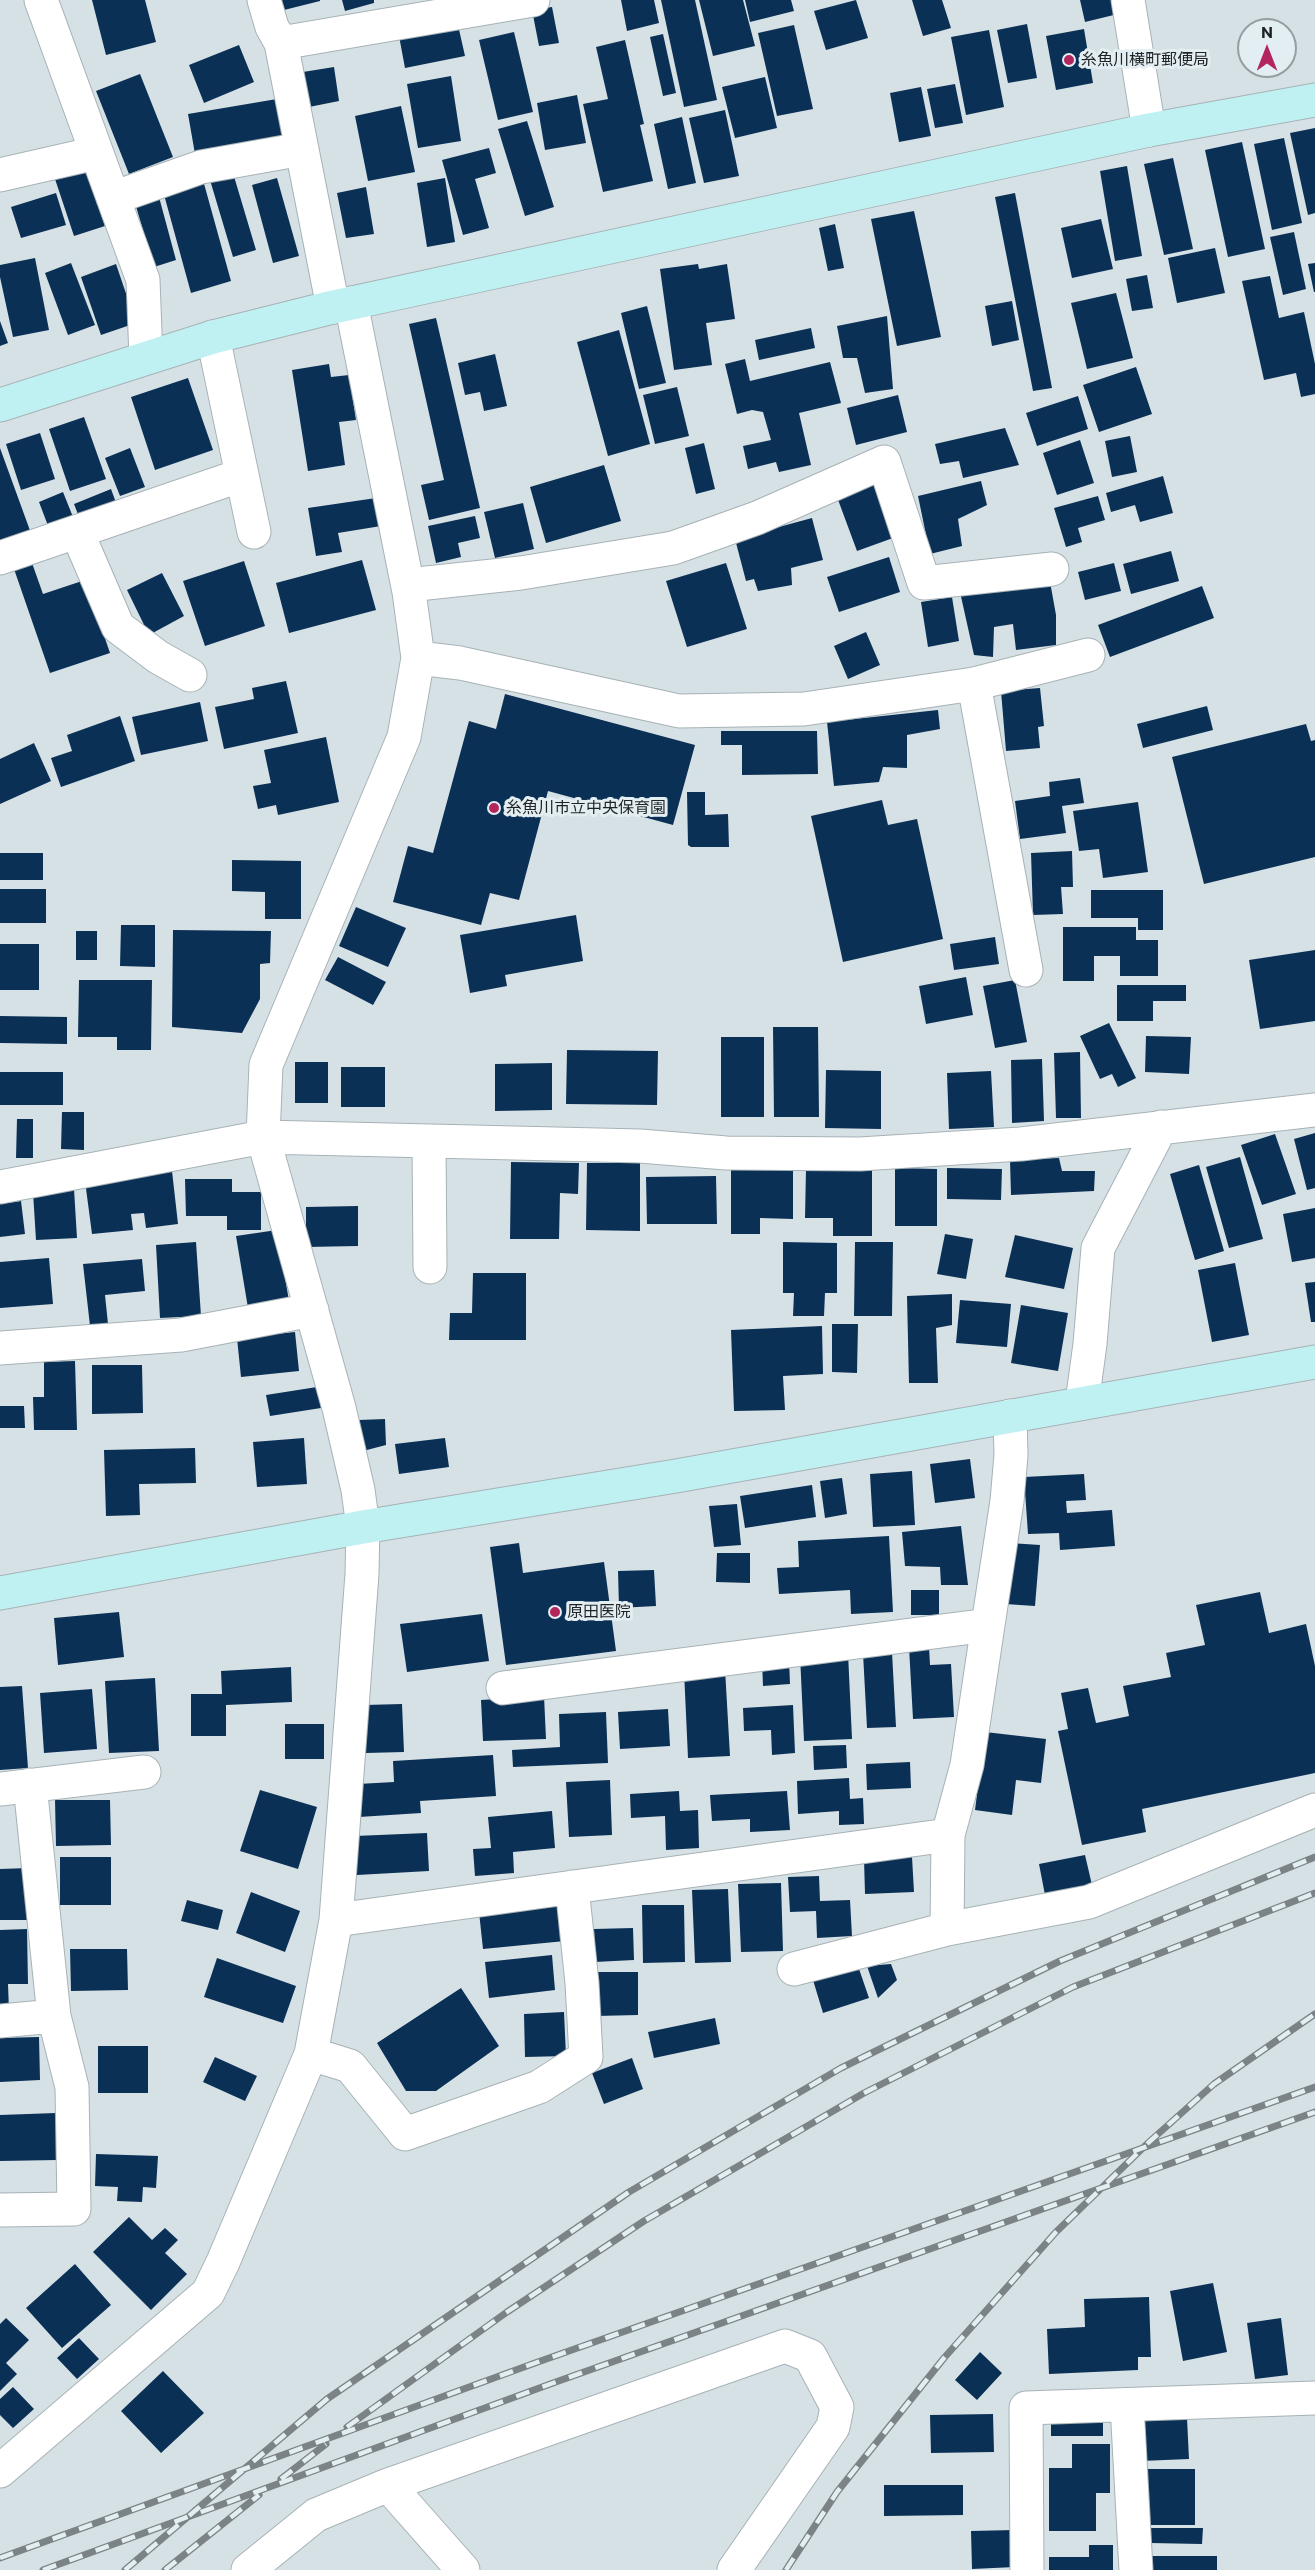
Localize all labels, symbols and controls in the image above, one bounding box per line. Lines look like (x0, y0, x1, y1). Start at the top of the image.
north arrow (1237, 18, 1297, 78)
text: N (1261, 22, 1273, 41)
place label: 糸魚川横町郵便局 (1081, 50, 1209, 70)
marker: 糸魚川横町郵便局 (1062, 53, 1076, 67)
place label: 糸魚川市立中央保育園 (506, 798, 666, 818)
marker: 糸魚川市立中央保育園 (487, 801, 501, 815)
place label: 原田医院 (567, 1602, 631, 1622)
marker: 原田医院 (548, 1605, 562, 1619)

